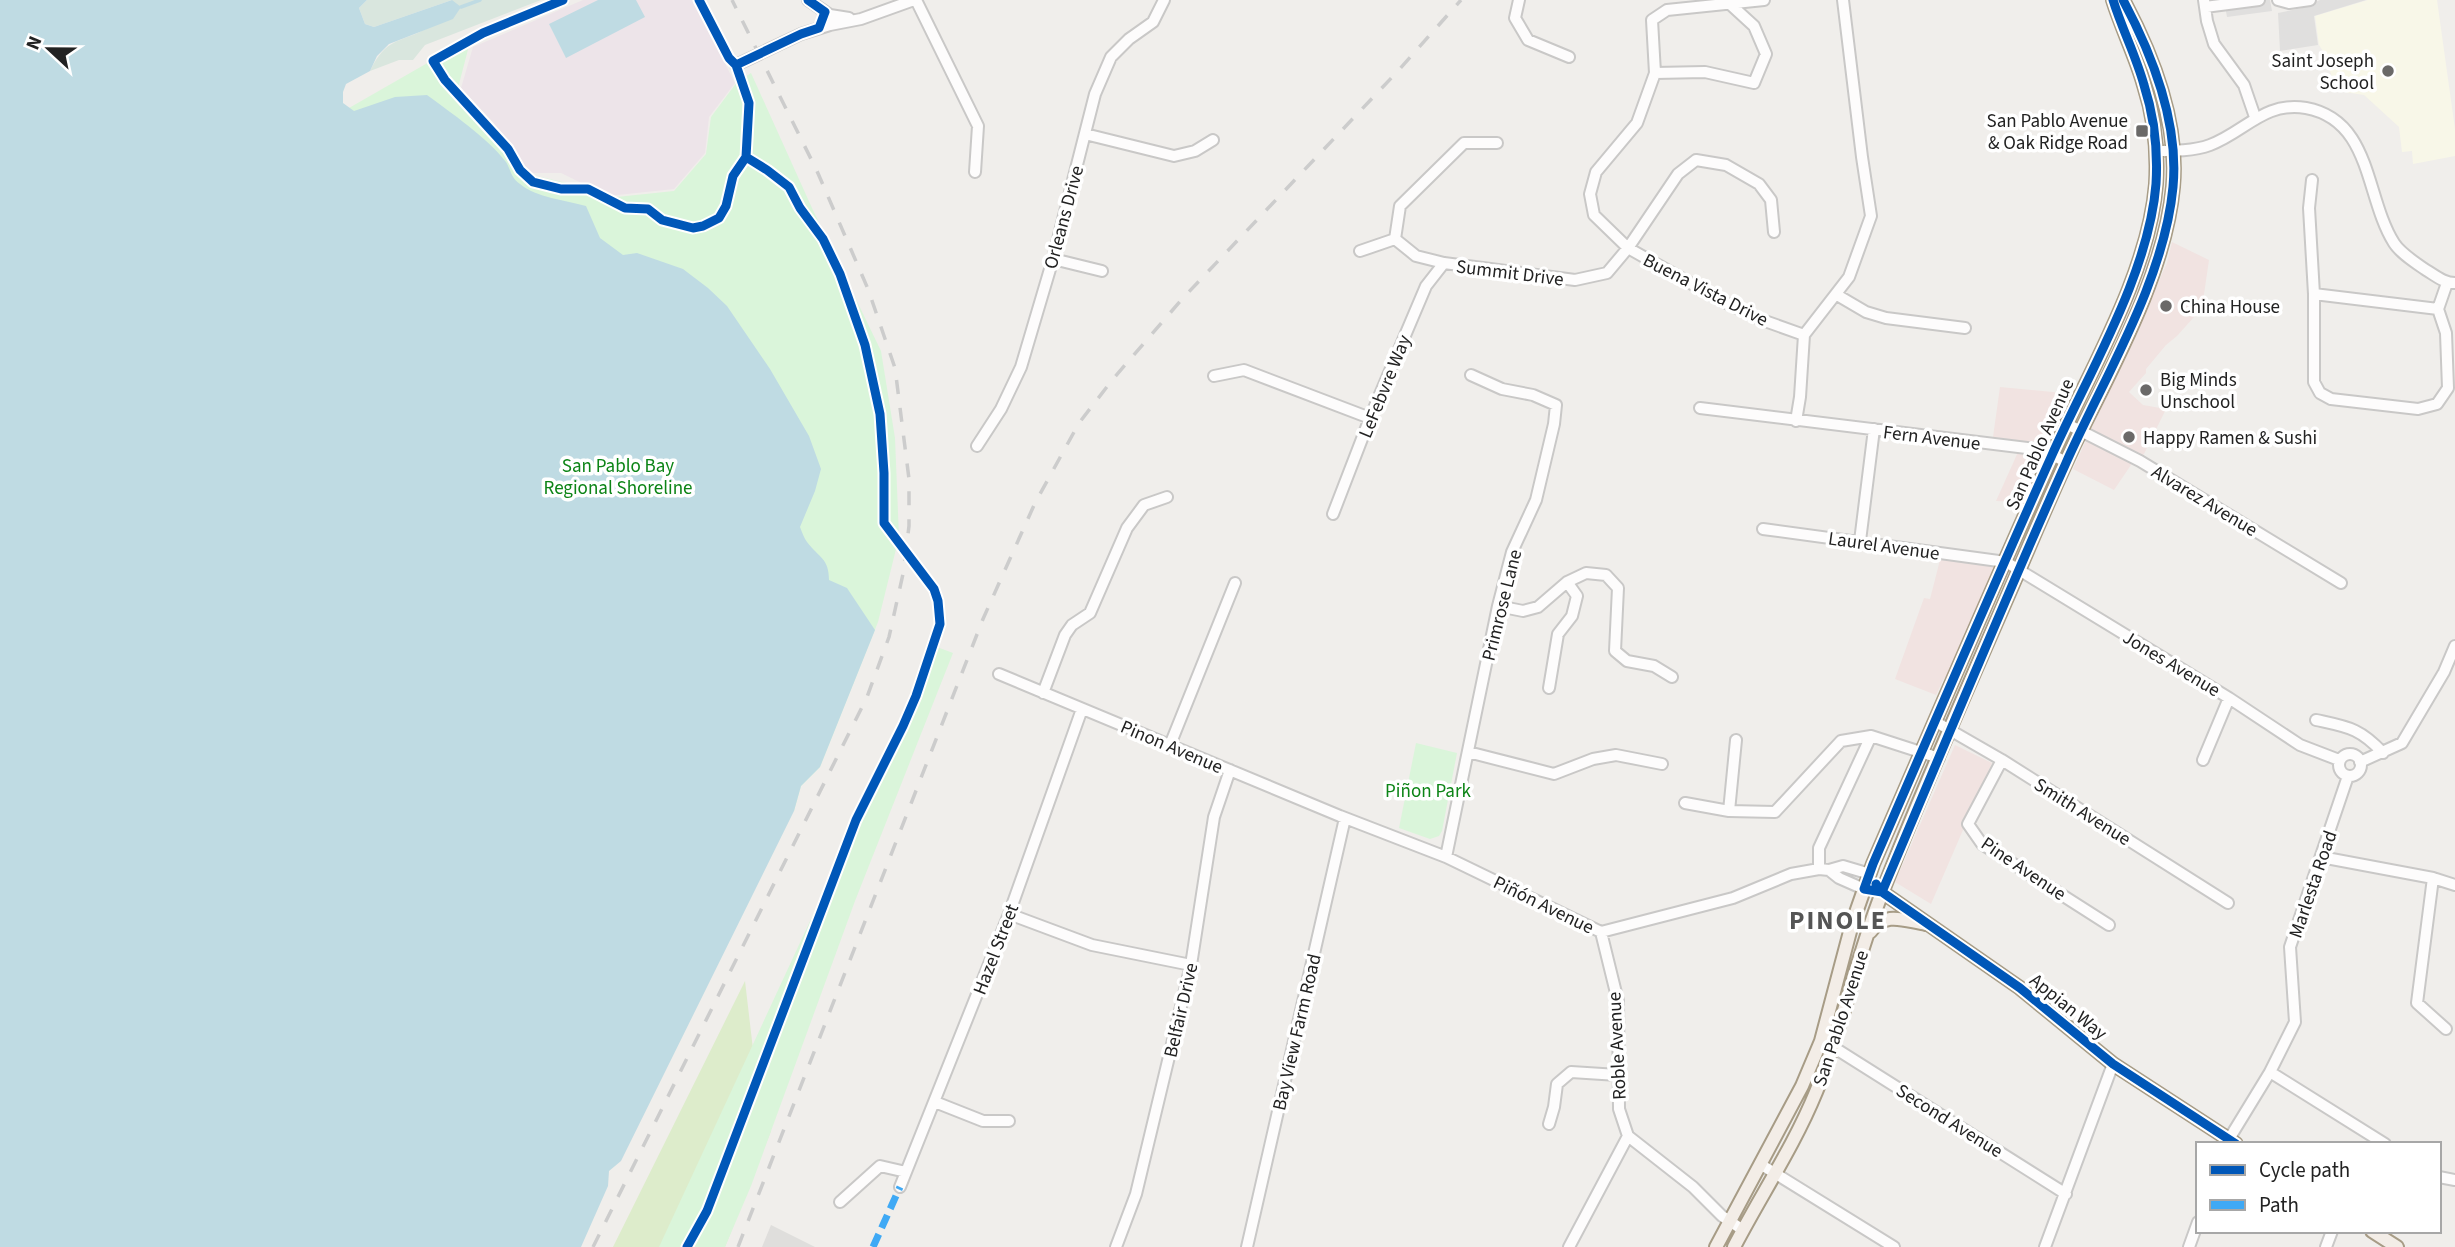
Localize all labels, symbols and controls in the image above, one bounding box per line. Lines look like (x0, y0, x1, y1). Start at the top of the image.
north arrow (14, 14, 84, 84)
text: N (20, 32, 50, 54)
place label: Saint Joseph School (2271, 48, 2374, 97)
marker: Saint Joseph School (2380, 63, 2396, 79)
place label: San Pablo Avenue & Oak Ridge Road (1987, 108, 2128, 157)
marker: San Pablo Avenue & Oak Ridge Road (2134, 123, 2150, 139)
street label: Orleans Drive (1038, 163, 1091, 272)
street label: Buena Vista Drive (1638, 247, 1773, 334)
street label: Summit Drive (1455, 254, 1565, 293)
place label: China House (2180, 294, 2280, 321)
marker: China House (2158, 298, 2174, 314)
street label: LeFebvre Way (1352, 331, 1418, 442)
place label: Big Minds Unschool (2160, 367, 2237, 416)
street label: San Pablo Avenue (1999, 375, 2081, 515)
marker: Big Minds Unschool (2138, 382, 2154, 398)
street label: Fern Avenue (1882, 419, 1982, 458)
place label: Happy Ramen & Sushi (2143, 425, 2317, 452)
marker: Happy Ramen & Sushi (2121, 429, 2137, 445)
park label: San Pablo Bay Regional Shoreline (544, 453, 692, 502)
street label: Alvarez Avenue (2146, 459, 2262, 544)
street label: Laurel Avenue (1826, 525, 1941, 568)
street label: Primrose Lane (1476, 547, 1529, 664)
street label: Jones Avenue (2117, 625, 2225, 704)
street label: Pinon Avenue (1116, 714, 1227, 781)
street label: Smith Avenue (2029, 772, 2136, 853)
park label: Piñon Park (1385, 778, 1472, 805)
street label: Marlesta Road (2282, 827, 2344, 942)
street label: Pine Avenue (1975, 831, 2071, 908)
street label: Piñón Avenue (1488, 869, 1598, 941)
street label: Hazel Street (967, 900, 1026, 999)
district label: PINOLE (1789, 902, 1887, 939)
street label: San Pablo Avenue (1807, 947, 1876, 1090)
street label: Bay View Farm Road (1266, 951, 1329, 1113)
street label: Belfair Drive (1157, 960, 1205, 1060)
street label: Appian Way (2023, 967, 2113, 1047)
street label: Roble Avenue (1601, 991, 1634, 1101)
street label: Second Avenue (1891, 1078, 2008, 1165)
legend (2196, 1142, 2441, 1233)
text: Cycle path (2259, 1155, 2350, 1185)
text: Path (2259, 1190, 2299, 1220)

